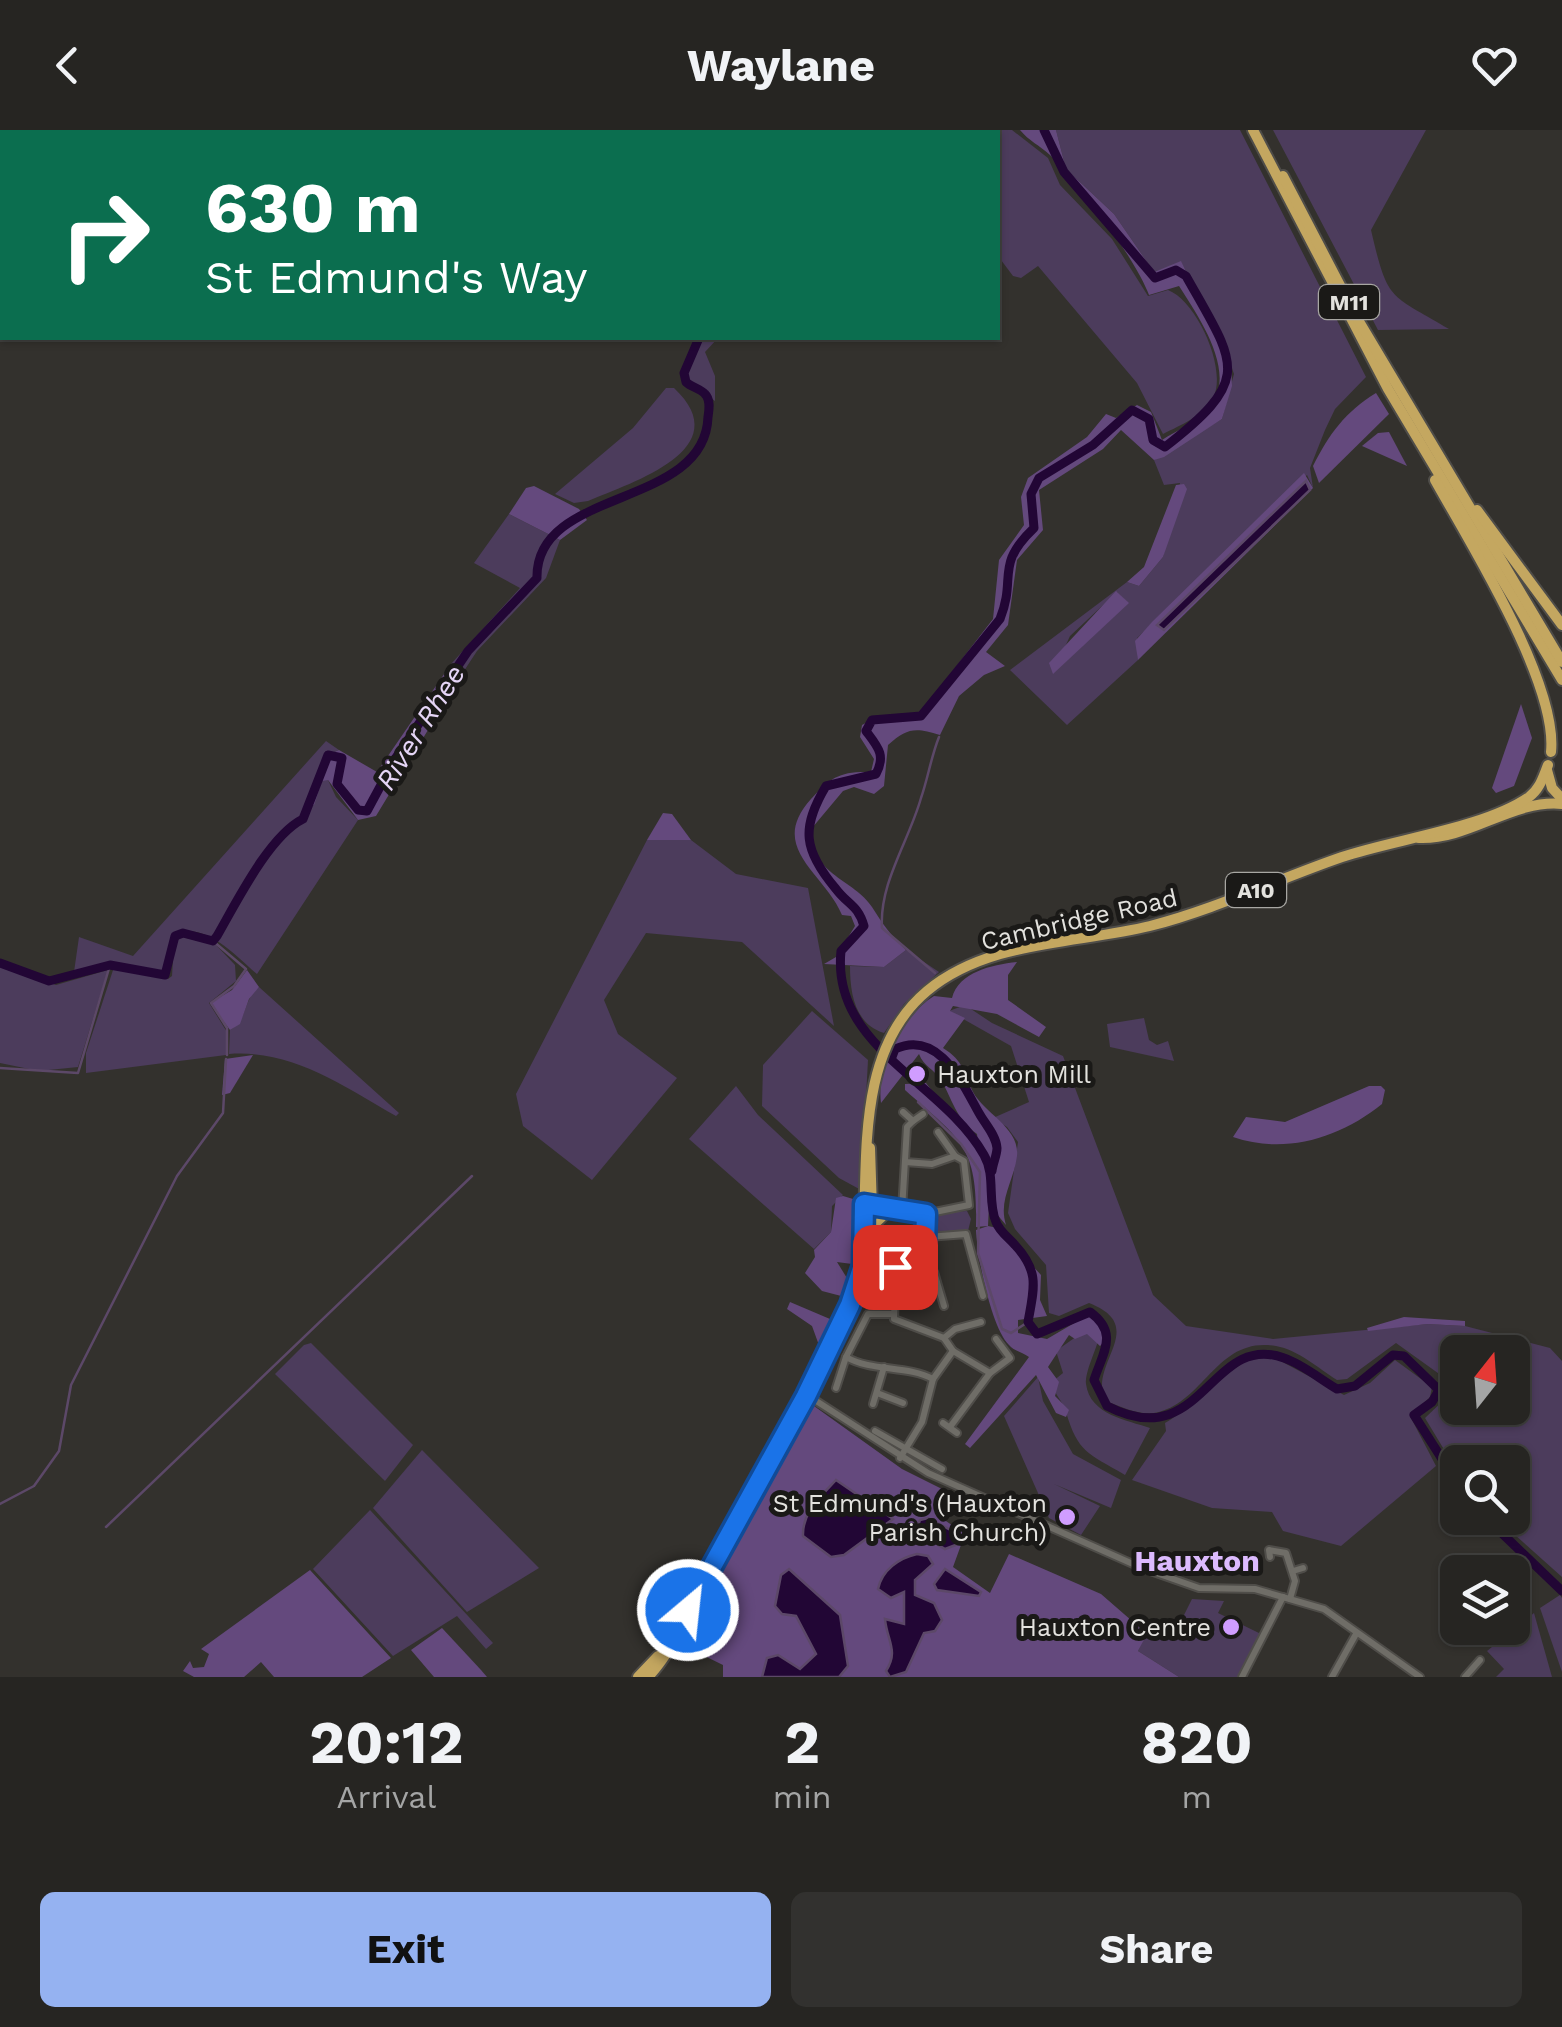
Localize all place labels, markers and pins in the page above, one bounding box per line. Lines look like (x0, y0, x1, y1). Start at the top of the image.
place label: Hauxton Mill (937, 1060, 1091, 1089)
marker: Hauxton Mill (906, 1063, 928, 1085)
pin (853, 1225, 938, 1310)
place label: St Edmund's (Hauxton Parish Church) (773, 1489, 1047, 1547)
marker: St Edmund's (Hauxton Parish Church) (1056, 1506, 1078, 1528)
place label: Hauxton Centre (1019, 1613, 1211, 1642)
marker: Hauxton Centre (1220, 1616, 1242, 1638)

